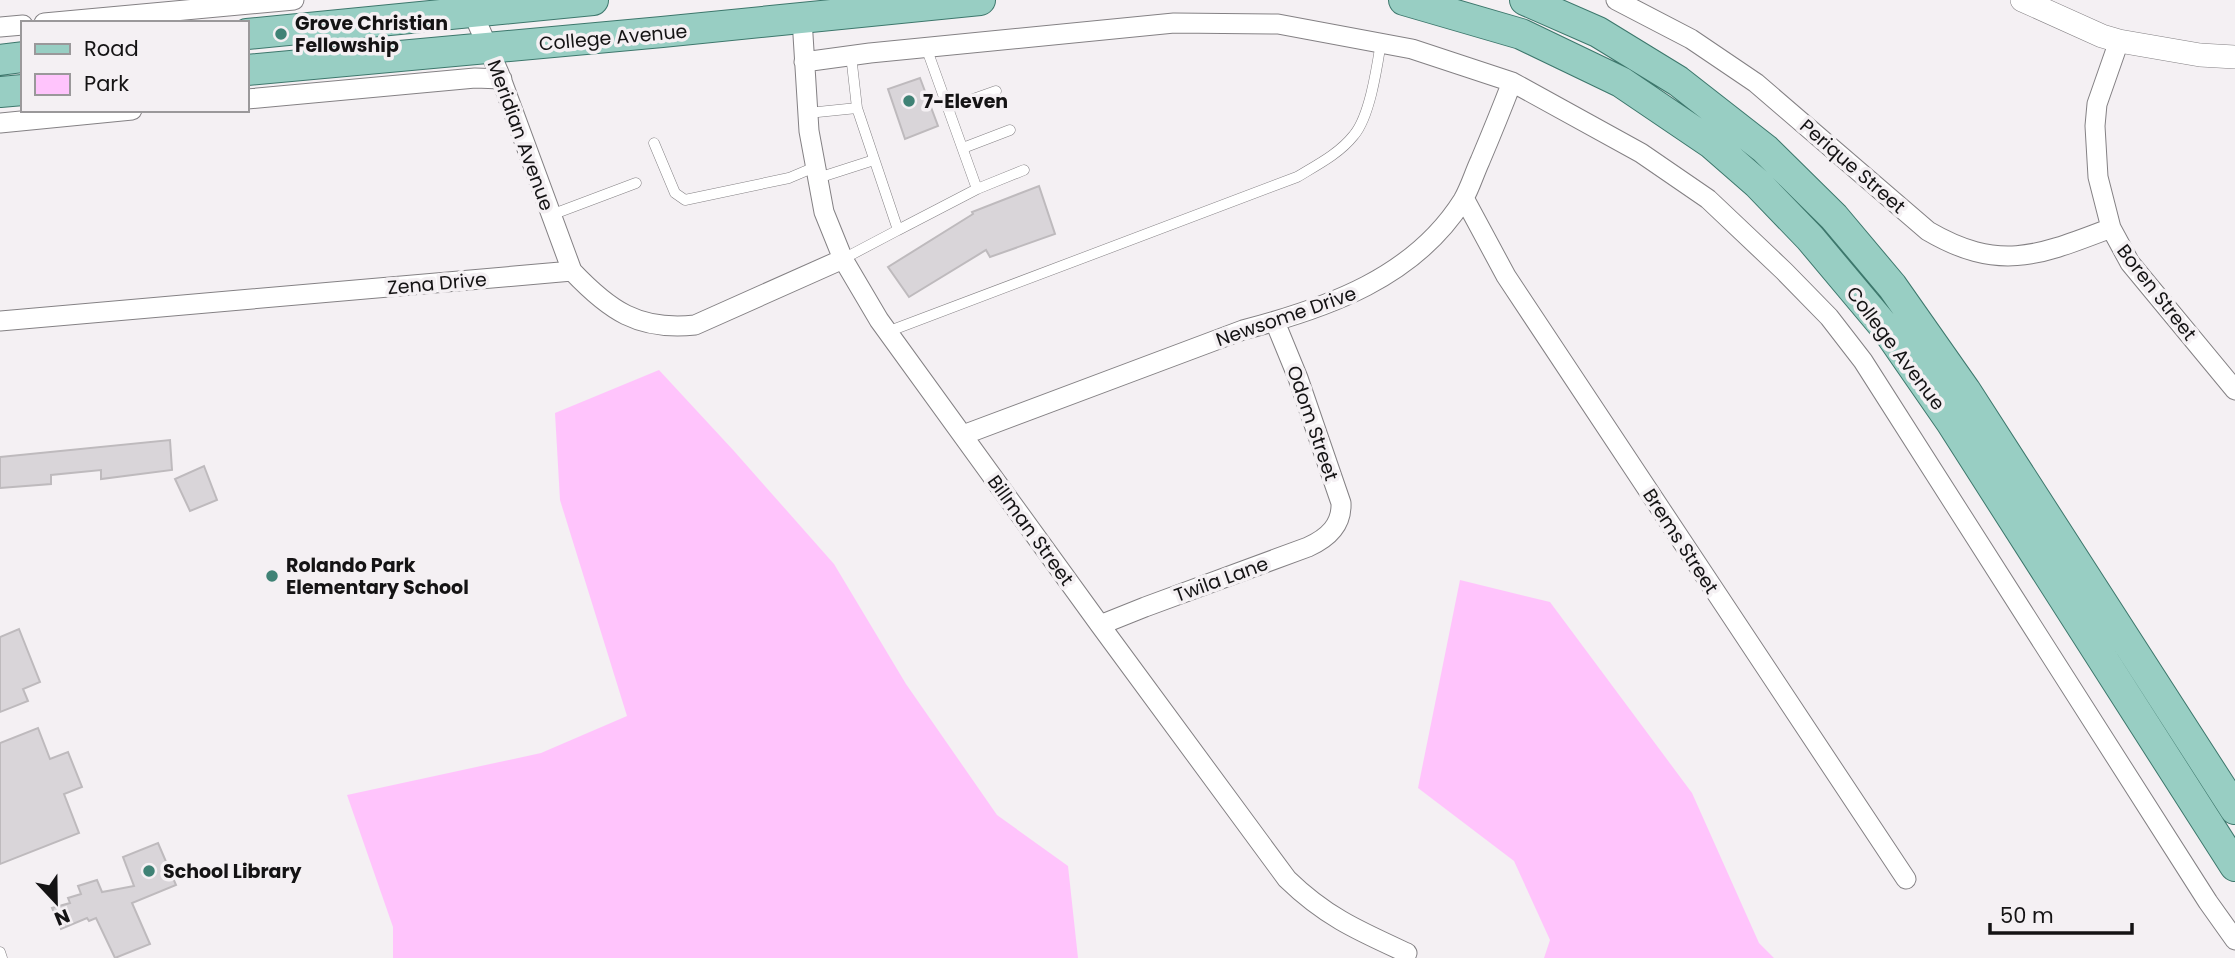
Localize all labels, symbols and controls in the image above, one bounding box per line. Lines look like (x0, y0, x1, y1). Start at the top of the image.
place label: Grove Christian Fellowship (295, 10, 448, 59)
street label: College Avenue (538, 18, 688, 57)
legend (21, 21, 248, 112)
marker: Grove Christian Fellowship (273, 26, 289, 42)
text: Road (84, 34, 139, 63)
street label: Meridian Avenue (481, 56, 560, 214)
text: Park (84, 69, 129, 98)
place label: 7-Eleven (923, 88, 1008, 115)
marker: 7-Eleven (901, 93, 917, 109)
street label: Perique Street (1794, 113, 1911, 220)
street label: Boren Street (2110, 238, 2203, 346)
street label: Zena Drive (386, 266, 488, 301)
street label: Newsome Drive (1212, 280, 1360, 353)
street label: College Avenue (1840, 281, 1951, 416)
street label: Odom Street (1280, 362, 1345, 484)
street label: Billman Street (981, 469, 1080, 591)
street label: Brems Street (1636, 483, 1725, 599)
street label: Twila Lane (1170, 550, 1272, 609)
place label: Rolando Park Elementary School (286, 552, 469, 601)
marker: Rolando Park Elementary School (264, 568, 280, 584)
place label: School Library (163, 858, 303, 885)
marker: School Library (141, 863, 157, 879)
north arrow (21, 867, 91, 937)
scale bar (1990, 892, 2132, 936)
text: 50 m (2000, 901, 2054, 930)
text: N (50, 902, 74, 932)

